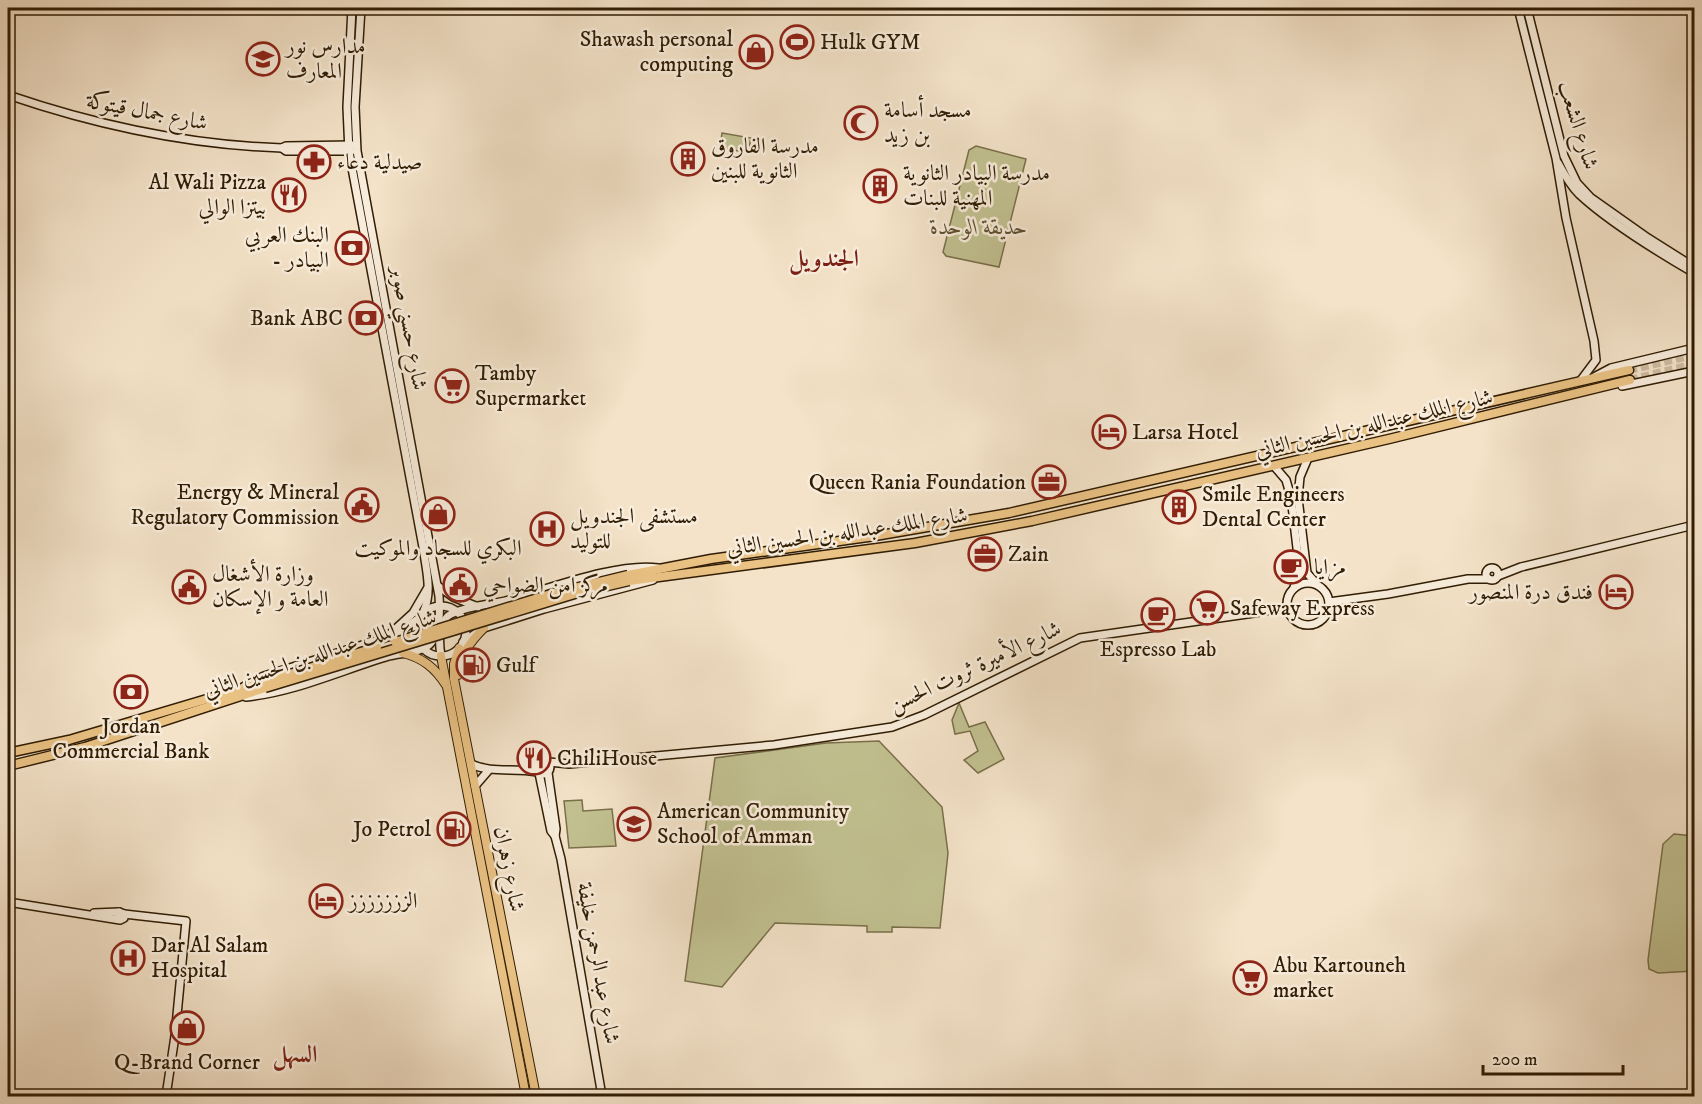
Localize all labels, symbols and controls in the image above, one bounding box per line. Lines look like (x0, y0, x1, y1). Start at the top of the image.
sports icon: Hulk GYM (779, 24, 815, 60)
place label: Shawash personal computing (580, 26, 733, 78)
place label: Hulk GYM (820, 29, 920, 56)
place label: مدارس نور المعارف (284, 33, 366, 85)
shop icon: Shawash personal computing (738, 34, 774, 70)
school or university icon: مدارس نور المعارف (245, 41, 281, 77)
street label: شارع الشعب (1548, 77, 1604, 174)
street label: شارع جمال قيتوكة (83, 86, 210, 141)
place label: مسجد أسامة بن زيد (884, 94, 971, 149)
mosque icon: مسجد أسامة بن زيد (843, 105, 879, 141)
place label: مدرسة الفاروق الثانوية للبنين (711, 133, 819, 185)
building icon: مدرسة الفاروق الثانوية للبنين (670, 141, 706, 177)
pharmacy icon: صيدلية دعاء (296, 144, 332, 180)
place label: صيدلية دعاء (337, 149, 422, 176)
place label: مدرسة البيادر الثانوية المهنية للبنات (903, 160, 1050, 212)
building icon: مدرسة البيادر الثانوية المهنية للبنات (862, 168, 898, 204)
place label: Al Wali Pizza بيتزا الوالي (149, 169, 267, 225)
restaurant icon: Al Wali Pizza بيتزا الوالي (271, 177, 307, 213)
park label: حديقة الوحدة (929, 214, 1028, 241)
place label: البنك العربي - البيادر (245, 222, 329, 274)
bank icon: البنك العربي - البيادر (334, 230, 370, 266)
district label: الجندويل (789, 244, 859, 275)
street label: شارع حسني صوبر (379, 262, 433, 393)
bank icon: Bank ABC (348, 300, 384, 336)
place label: Bank ABC (250, 305, 343, 332)
place label: Tamby Supermarket (475, 360, 586, 412)
supermarket icon: Tamby Supermarket (434, 368, 470, 404)
street label: شارع الملك عبدالله بن الحسين الثاني (1252, 383, 1496, 468)
hotel icon: Larsa Hotel (1091, 414, 1127, 450)
place label: Larsa Hotel (1132, 419, 1239, 446)
office icon: Queen Rania Foundation (1031, 464, 1067, 500)
place label: Queen Rania Foundation (809, 469, 1026, 496)
place label: Energy & Mineral Regulatory Commission (130, 479, 340, 531)
place label: Smile Engineers Dental Center (1202, 481, 1345, 533)
public building icon: Energy & Mineral Regulatory Commission (344, 487, 380, 523)
building icon: Smile Engineers Dental Center (1161, 489, 1197, 525)
shop icon: البكري للسجاد والموكيت (420, 496, 456, 532)
street label: شارع الملك عبدالله بن الحسين الثاني (725, 502, 970, 566)
place label: مستشفى الجندويل للتوليد (570, 503, 698, 555)
hospital icon: مستشفى الجندويل للتوليد (529, 511, 565, 547)
place label: البكري للسجاد والموكيت (354, 535, 522, 565)
office icon: Zain (967, 536, 1003, 572)
place label: Zain (1008, 541, 1049, 568)
cafe icon: مزايا (1273, 549, 1309, 585)
place label: مزايا (1314, 554, 1346, 582)
place label: وزارة الأشغال العامة و الإسكان (212, 558, 329, 615)
public building icon: مركز امن الضواحي (442, 567, 478, 603)
public building icon: وزارة الأشغال العامة و الإسكان (171, 569, 207, 605)
place label: مركز امن الضواحي (483, 572, 608, 603)
hotel icon: فندق درة المنصور (1598, 574, 1634, 610)
place label: فندق درة المنصور (1467, 579, 1593, 606)
supermarket icon: Safeway Express (1189, 590, 1225, 626)
place label: Safeway Express (1230, 595, 1375, 622)
cafe icon: Espresso Lab (1140, 597, 1176, 633)
street label: شارع الملك عبدالله بن الحسين الثاني (200, 604, 441, 708)
street label: شارع الأميرة ثروت الحسن (883, 612, 1067, 722)
place label: Espresso Lab (1100, 636, 1216, 663)
fuel station icon: Gulf (455, 647, 491, 683)
place label: Gulf (496, 652, 540, 679)
bank icon: Jordan Commercial Bank (113, 674, 149, 710)
place label: Jordan Commercial Bank (52, 713, 210, 765)
restaurant icon: ChiliHouse (516, 740, 552, 776)
place label: ChiliHouse (557, 745, 657, 772)
place label: American Community School of Amman (657, 798, 850, 850)
school or university icon: American Community School of Amman (616, 806, 652, 842)
fuel station icon: Jo Petrol (436, 811, 472, 847)
place label: Jo Petrol (351, 816, 431, 843)
street label: شارع زهران (484, 824, 531, 915)
street label: شارع عبد الرحمن خليفة (567, 880, 626, 1047)
hotel icon: الززززززز (308, 883, 344, 919)
place label: الززززززز (347, 888, 418, 915)
place label: Dar Al Salam Hospital (151, 932, 268, 984)
hospital icon: Dar Al Salam Hospital (110, 940, 146, 976)
place label: Abu Kartouneh market (1273, 952, 1407, 1004)
supermarket icon: Abu Kartouneh market (1232, 960, 1268, 996)
shop icon: Q-Brand Corner (169, 1010, 205, 1046)
scale bar (1483, 1038, 1622, 1076)
district label: السهل (272, 1040, 318, 1071)
place label: Q-Brand Corner (114, 1049, 261, 1076)
text: 200 m (1492, 1049, 1538, 1071)

